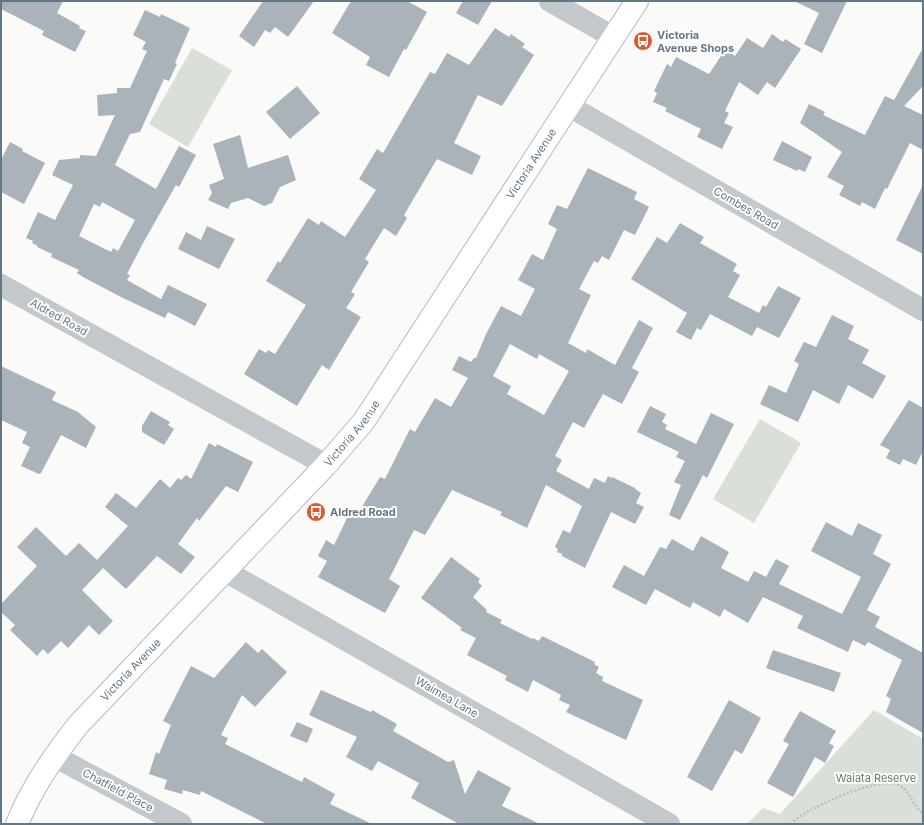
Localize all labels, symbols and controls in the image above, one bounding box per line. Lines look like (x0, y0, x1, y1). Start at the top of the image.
place label: Victoria Avenue Shops (657, 28, 734, 55)
bus stop icon: Victoria Avenue Shops (632, 30, 654, 52)
street label: Victoria Avenue (503, 126, 559, 202)
street label: Combes Road (711, 184, 781, 232)
street label: Aldred Road (28, 295, 90, 339)
street label: Victoria Avenue (321, 397, 383, 469)
bus stop icon: Aldred Road (305, 501, 327, 523)
place label: Aldred Road (330, 505, 396, 519)
street label: Victoria Avenue (97, 635, 164, 704)
street label: Waimea Lane (413, 673, 481, 721)
street label: Chatfield Place (80, 765, 156, 815)
park label: Waiata Reserve (836, 771, 916, 785)

